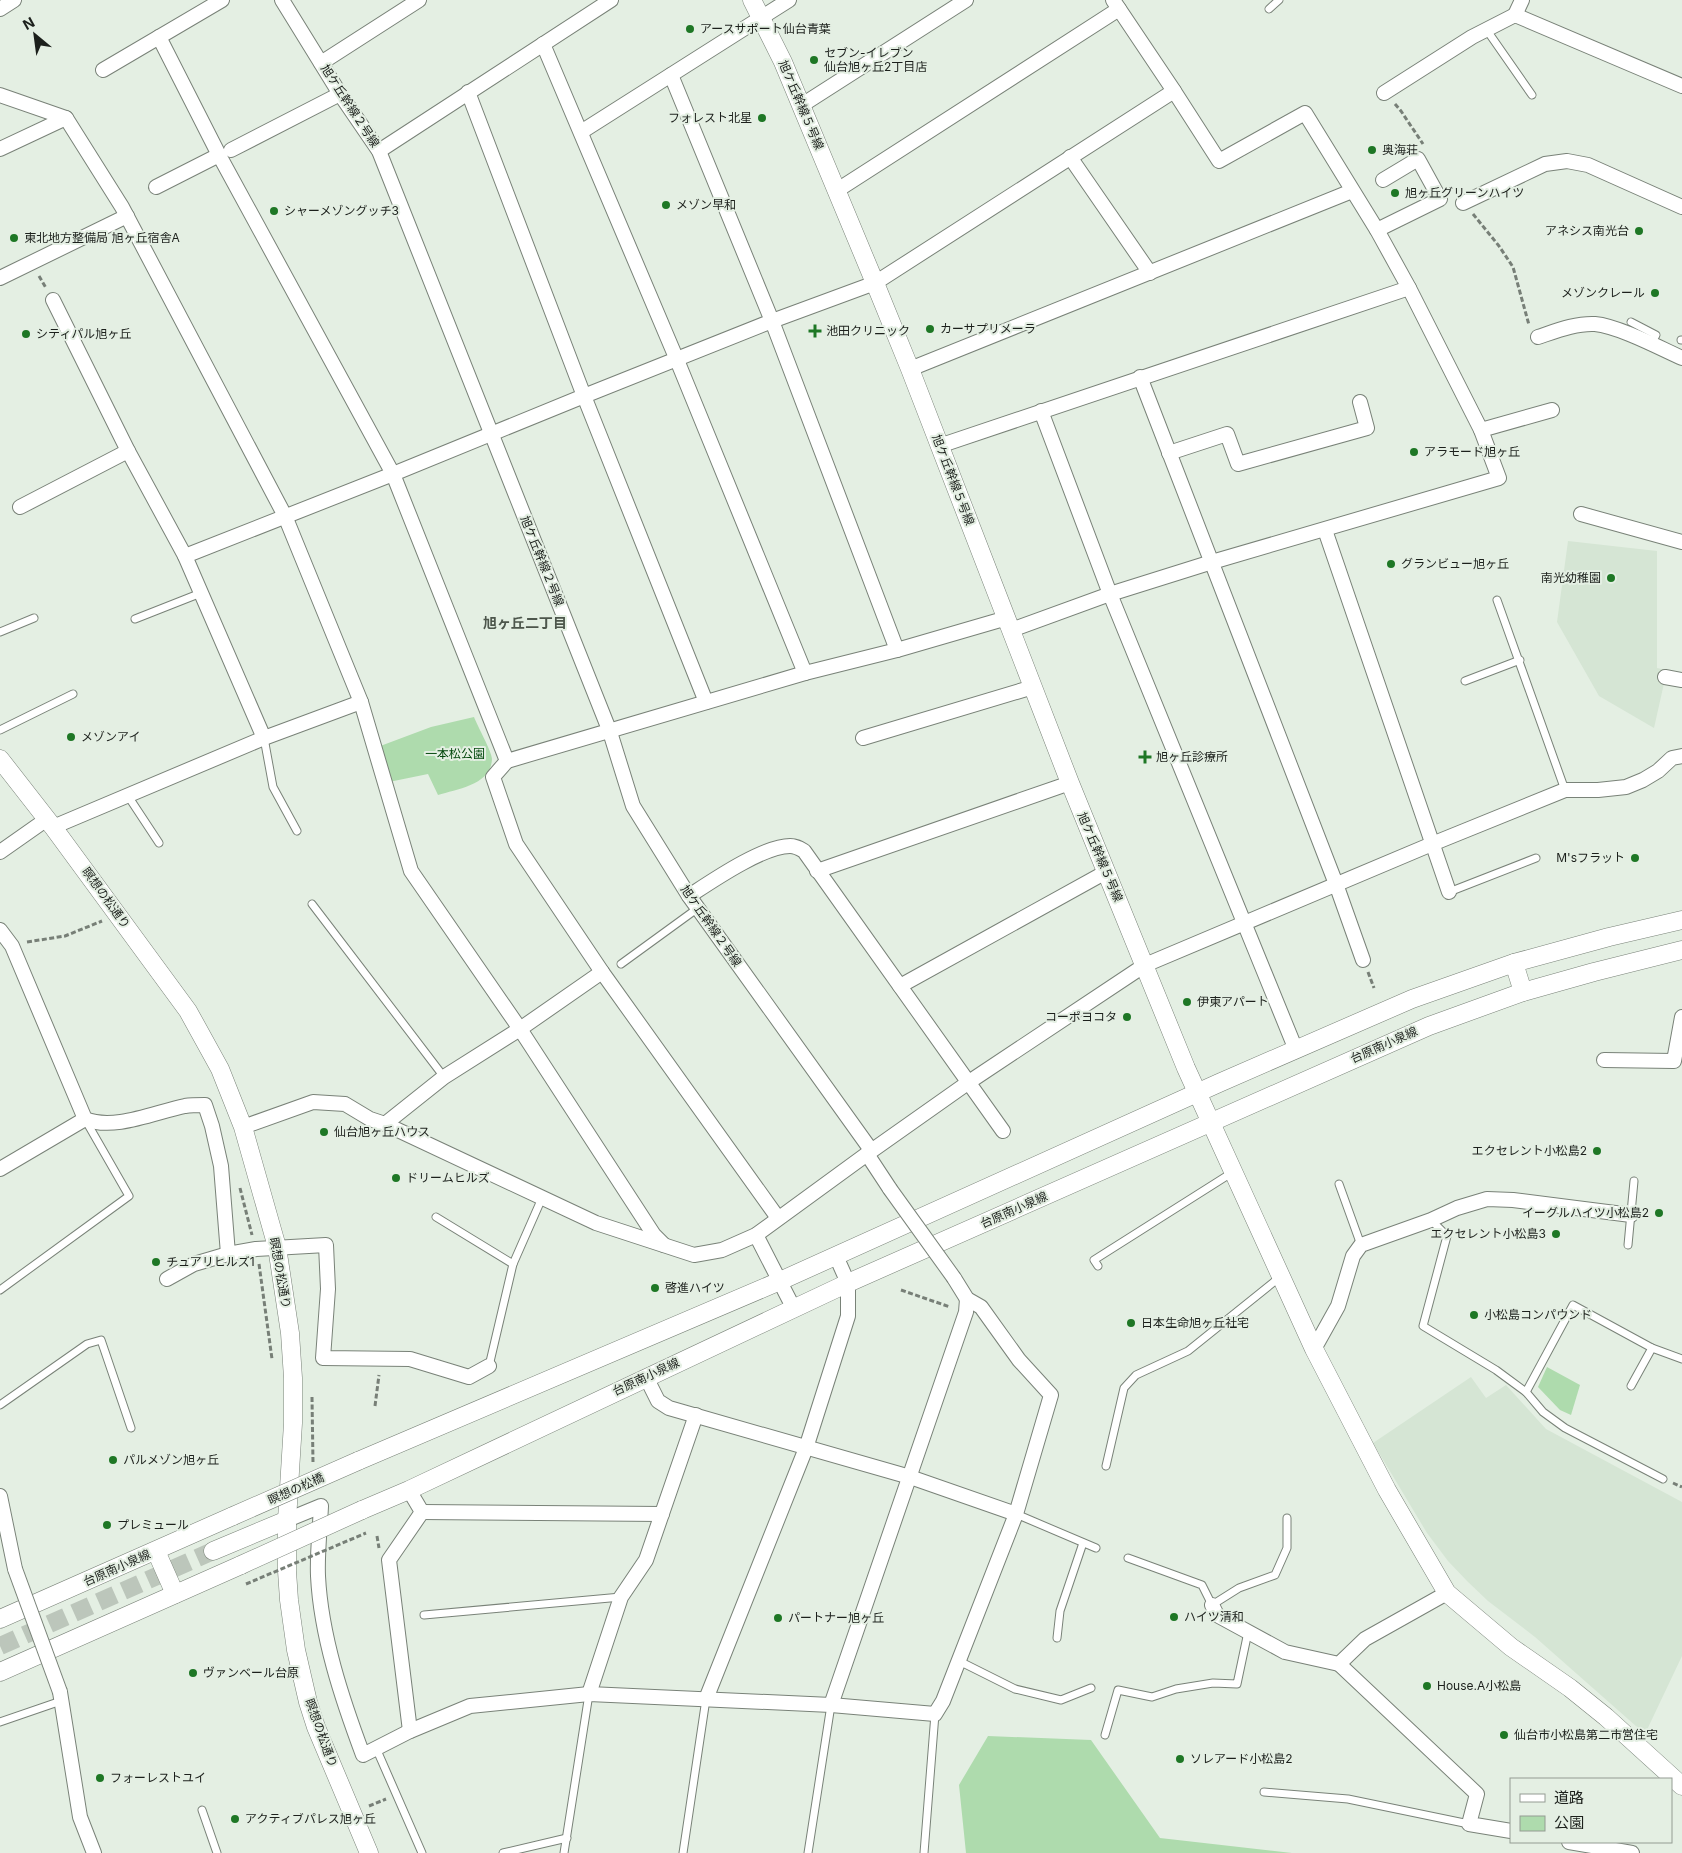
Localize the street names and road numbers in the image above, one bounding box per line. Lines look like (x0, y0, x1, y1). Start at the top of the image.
street label: 旭ケ丘幹線５号線 (776, 58, 827, 152)
street label: 旭ケ丘幹線２号線 (318, 61, 383, 150)
street label: 旭ケ丘幹線５号線 (929, 432, 978, 527)
street label: 旭ケ丘幹線２号線 (518, 513, 567, 608)
street label: 旭ケ丘幹線５号線 (1075, 810, 1126, 904)
street label: 瞑想の松通り (79, 864, 134, 931)
street label: 旭ケ丘幹線２号線 (678, 882, 745, 969)
street label: 台原南小泉線 (1348, 1023, 1420, 1066)
street label: 台原南小泉線 (978, 1188, 1050, 1231)
street label: 瞑想の松通り (267, 1236, 294, 1310)
street label: 台原南小泉線 (610, 1355, 682, 1399)
street label: 瞑想の松橋 (265, 1469, 326, 1508)
street label: 台原南小泉線 (81, 1546, 153, 1589)
street label: 瞑想の松通り (302, 1696, 341, 1769)

